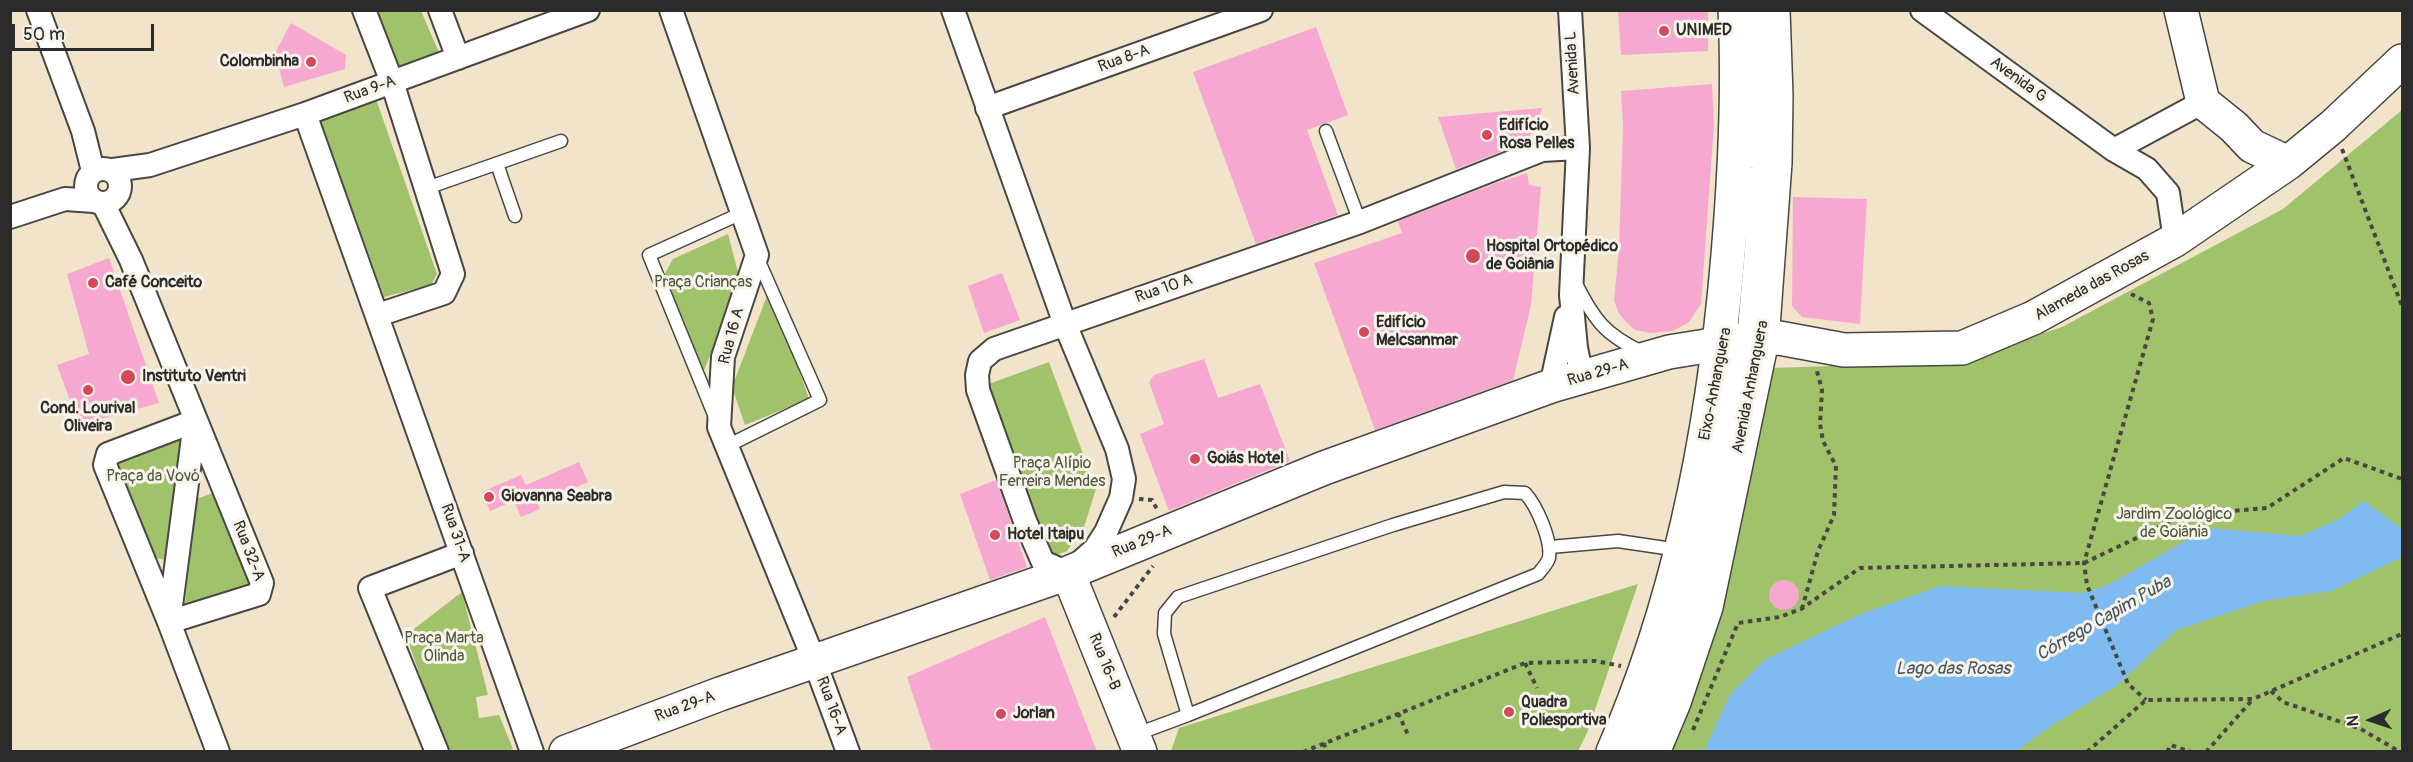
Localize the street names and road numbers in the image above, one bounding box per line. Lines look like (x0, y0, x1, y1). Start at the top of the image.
street label: Avenida L (1562, 31, 1584, 95)
street label: Rua 8-A (1096, 41, 1152, 77)
street label: Avenida G (1986, 53, 2050, 107)
street label: Rua 9-A (342, 72, 398, 108)
street label: Alameda das Rosas (2031, 247, 2153, 325)
street label: Rua 10 A (1133, 270, 1195, 308)
street label: Rua 16 A (715, 306, 749, 366)
street label: Avenida Anhanguera (1729, 319, 1773, 455)
street label: Eixo-Anhanguera (1696, 326, 1736, 442)
street label: Rua 29-A (1565, 355, 1631, 391)
street label: Rua 31-A (436, 501, 474, 565)
street label: Rua 32-A (228, 518, 268, 584)
street label: Rua 29-A (1109, 521, 1175, 563)
street label: Rua 16-B (1084, 631, 1124, 693)
street label: Rua 16-A (812, 674, 850, 738)
street label: Rua 29-A (652, 687, 718, 727)

